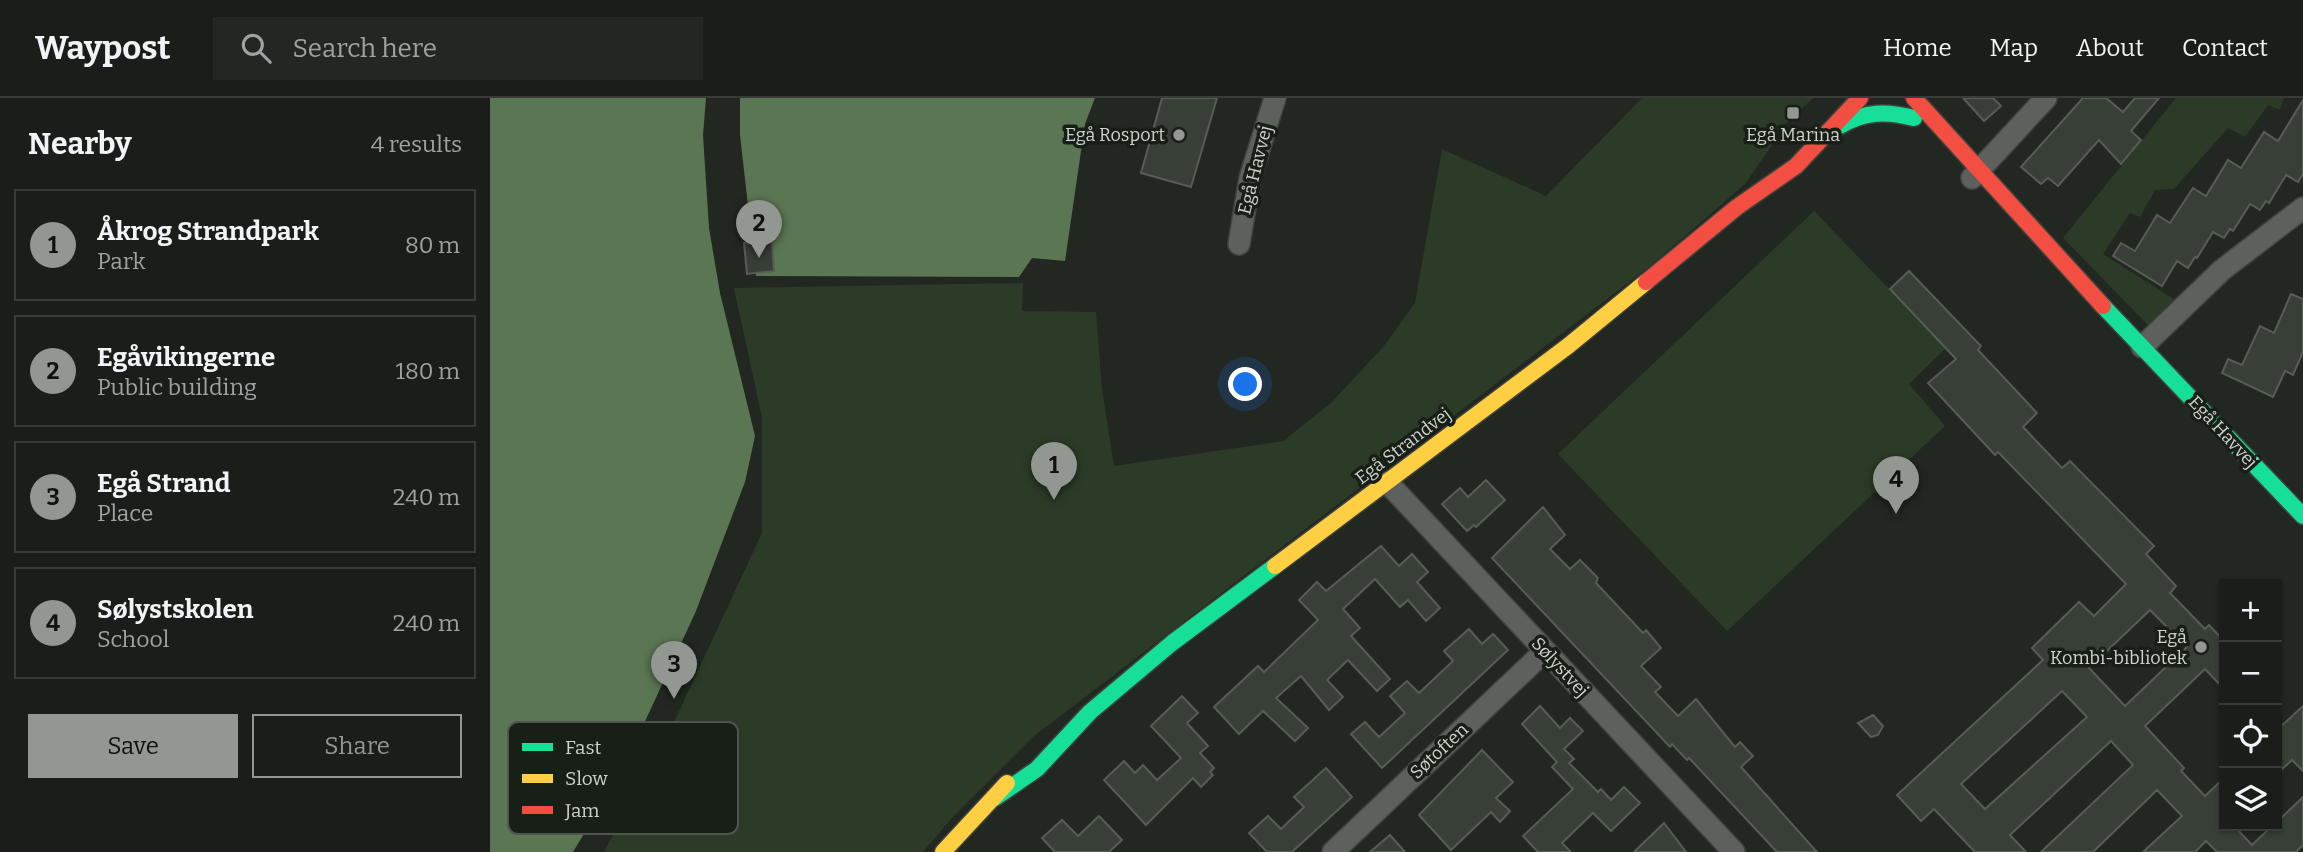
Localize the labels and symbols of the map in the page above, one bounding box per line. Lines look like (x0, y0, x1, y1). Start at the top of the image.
marker: Egå Marina (1785, 105, 1801, 121)
street label: Egå Havvej (1233, 123, 1277, 217)
place label: Egå Rosport (1065, 124, 1165, 146)
place label: Egå Marina (1746, 124, 1840, 146)
marker: Egå Rosport (1171, 127, 1187, 143)
pin: 2 (736, 200, 782, 258)
your location (1228, 367, 1262, 401)
street label: Egå Havvej (2184, 391, 2262, 473)
street label: Egå Strandvej (1351, 403, 1455, 489)
pin: 1 (1031, 442, 1077, 500)
pin: 4 (1873, 456, 1919, 514)
place label: Egå Kombi-bibliotek (2050, 626, 2188, 669)
street label: Sølystvej (1527, 633, 1593, 701)
marker: Egå Kombi-bibliotek (2193, 639, 2209, 655)
pin: 3 (651, 641, 697, 699)
street label: Søtoften (1405, 718, 1473, 783)
legend (508, 722, 738, 834)
text: Fast (565, 736, 602, 759)
text: Slow (565, 767, 608, 790)
text: Jam (564, 799, 599, 822)

